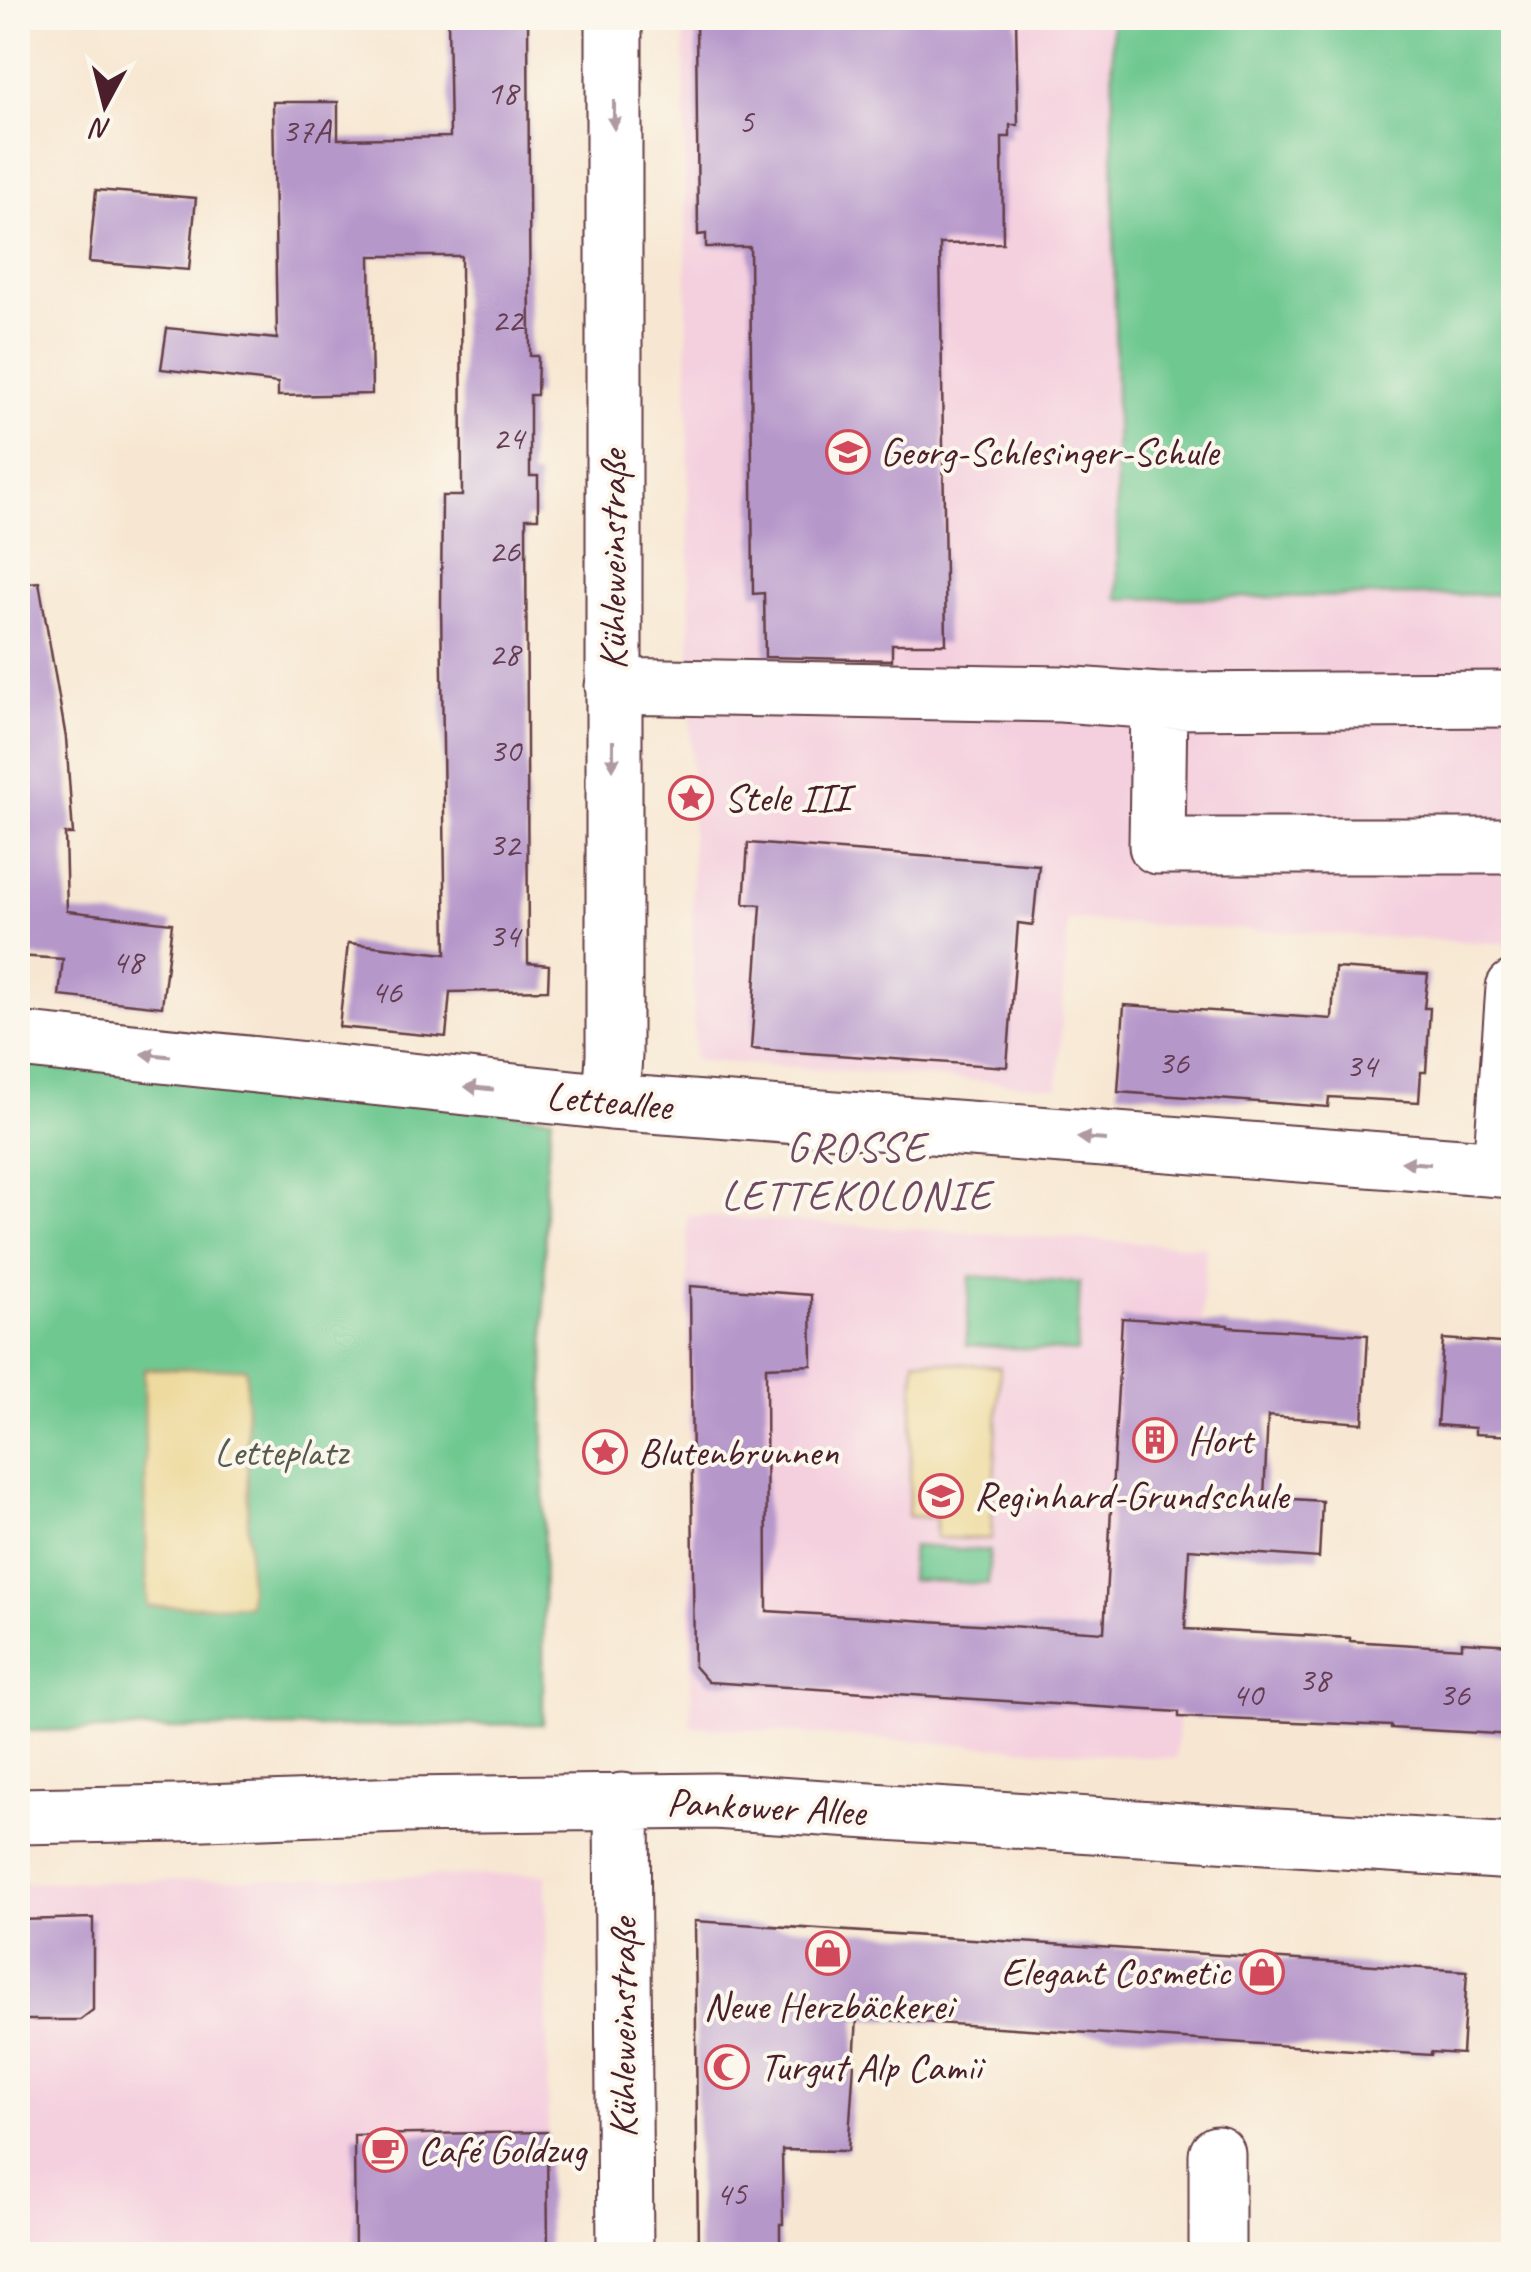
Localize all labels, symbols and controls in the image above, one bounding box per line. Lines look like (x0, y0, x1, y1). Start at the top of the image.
north arrow (55, 55, 155, 155)
house number: 18 (486, 70, 521, 115)
one-way arrow (606, 99, 622, 131)
house number: 5 (738, 99, 756, 144)
house number: 37A (281, 108, 332, 153)
text: N (87, 110, 113, 148)
house number: 22 (491, 297, 526, 342)
house number: 24 (492, 415, 527, 460)
place label: Georg-Schlesinger-Schule (880, 427, 1221, 477)
school or university icon: Georg-Schlesinger-Schule (825, 429, 871, 475)
street label: Kühleweinstraße (588, 447, 638, 670)
house number: 26 (488, 528, 521, 573)
house number: 28 (488, 631, 523, 676)
house number: 30 (489, 728, 523, 773)
one-way arrow (605, 739, 621, 771)
place label: Stele III (724, 773, 857, 823)
place icon: Stele III (668, 775, 714, 821)
house number: 32 (488, 822, 523, 867)
house number: 34 (488, 913, 523, 958)
house number: 48 (111, 939, 146, 984)
house number: 46 (370, 969, 403, 1014)
house number: 36 (1157, 1040, 1190, 1085)
house number: 34 (1345, 1043, 1380, 1088)
one-way arrow (140, 1047, 172, 1063)
street label: Letteallee (544, 1071, 677, 1132)
one-way arrow (463, 1080, 495, 1096)
district label: GROSSE LETTEKOLONIE (721, 1121, 995, 1222)
one-way arrow (1076, 1131, 1108, 1147)
one-way arrow (1400, 1155, 1432, 1171)
place label: Hort (1188, 1415, 1256, 1465)
building icon: Hort (1132, 1417, 1178, 1463)
park label: Letteplatz (214, 1427, 350, 1477)
place label: Blutenbrunnen (638, 1427, 840, 1477)
place icon: Blutenbrunnen (582, 1429, 628, 1475)
place label: Reginhard-Grundschule (974, 1471, 1291, 1521)
school or university icon: Reginhard-Grundschule (918, 1473, 964, 1519)
house number: 38 (1298, 1657, 1333, 1702)
house number: 40 (1231, 1672, 1265, 1717)
house number: 36 (1438, 1672, 1471, 1717)
street label: Pankower Allee (666, 1777, 869, 1837)
street label: Kühleweinstraße (598, 1915, 648, 2138)
shop icon: Neue Herzbäckerei (805, 1930, 851, 1976)
place label: Elegant Cosmetic (1001, 1947, 1232, 1997)
shop icon: Elegant Cosmetic (1239, 1949, 1285, 1995)
place label: Neue Herzbäckerei (704, 1981, 957, 2031)
place label: Turgut Alp Camii (760, 2042, 986, 2092)
mosque icon: Turgut Alp Camii (704, 2044, 750, 2090)
place label: Café Goldzug (418, 2125, 588, 2175)
cafe icon: Café Goldzug (362, 2127, 408, 2173)
house number: 45 (715, 2171, 749, 2216)

